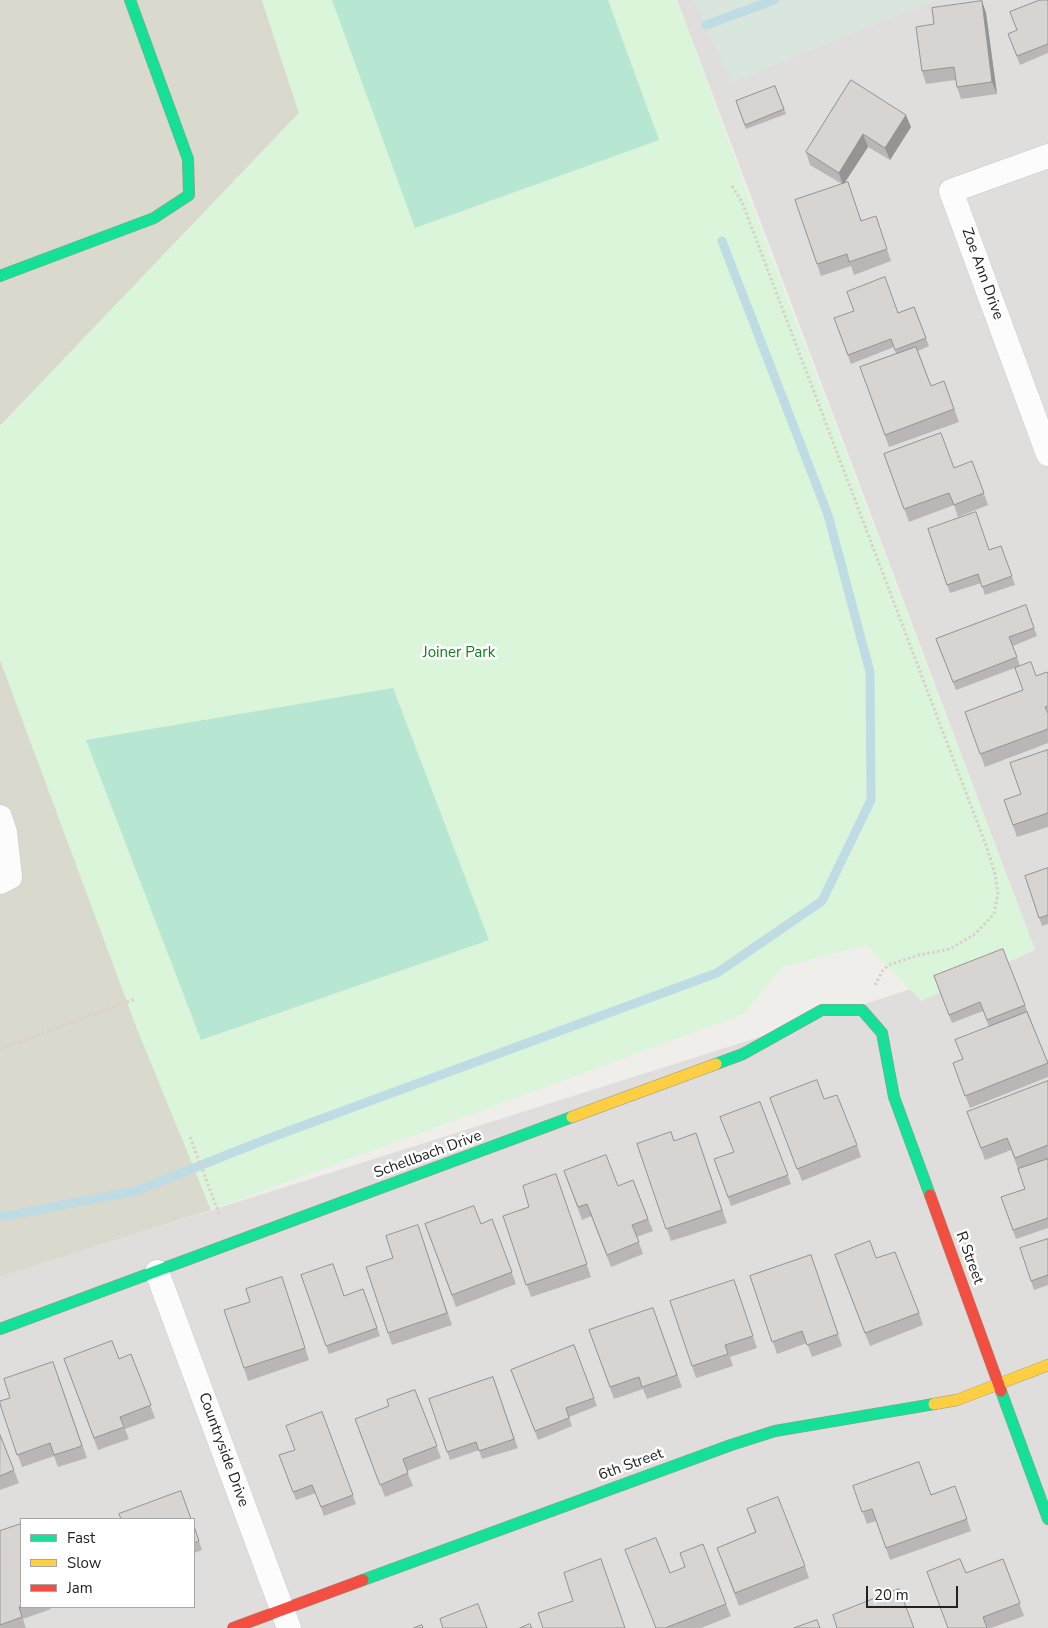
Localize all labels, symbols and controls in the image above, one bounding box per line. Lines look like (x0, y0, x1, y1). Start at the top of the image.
street label: Zoe Ann Drive (957, 226, 1007, 322)
park label: Joiner Park (423, 644, 495, 662)
street label: Schellbach Drive (372, 1127, 484, 1183)
street label: R Street (951, 1229, 987, 1287)
street label: Countryside Drive (194, 1390, 252, 1510)
street label: 6th Street (596, 1445, 666, 1485)
legend (20, 1518, 195, 1608)
text: Fast (67, 1528, 95, 1548)
text: Slow (67, 1553, 101, 1573)
scale bar (868, 1576, 960, 1608)
text: Jam (67, 1578, 93, 1598)
text: 20 m (874, 1585, 909, 1605)

